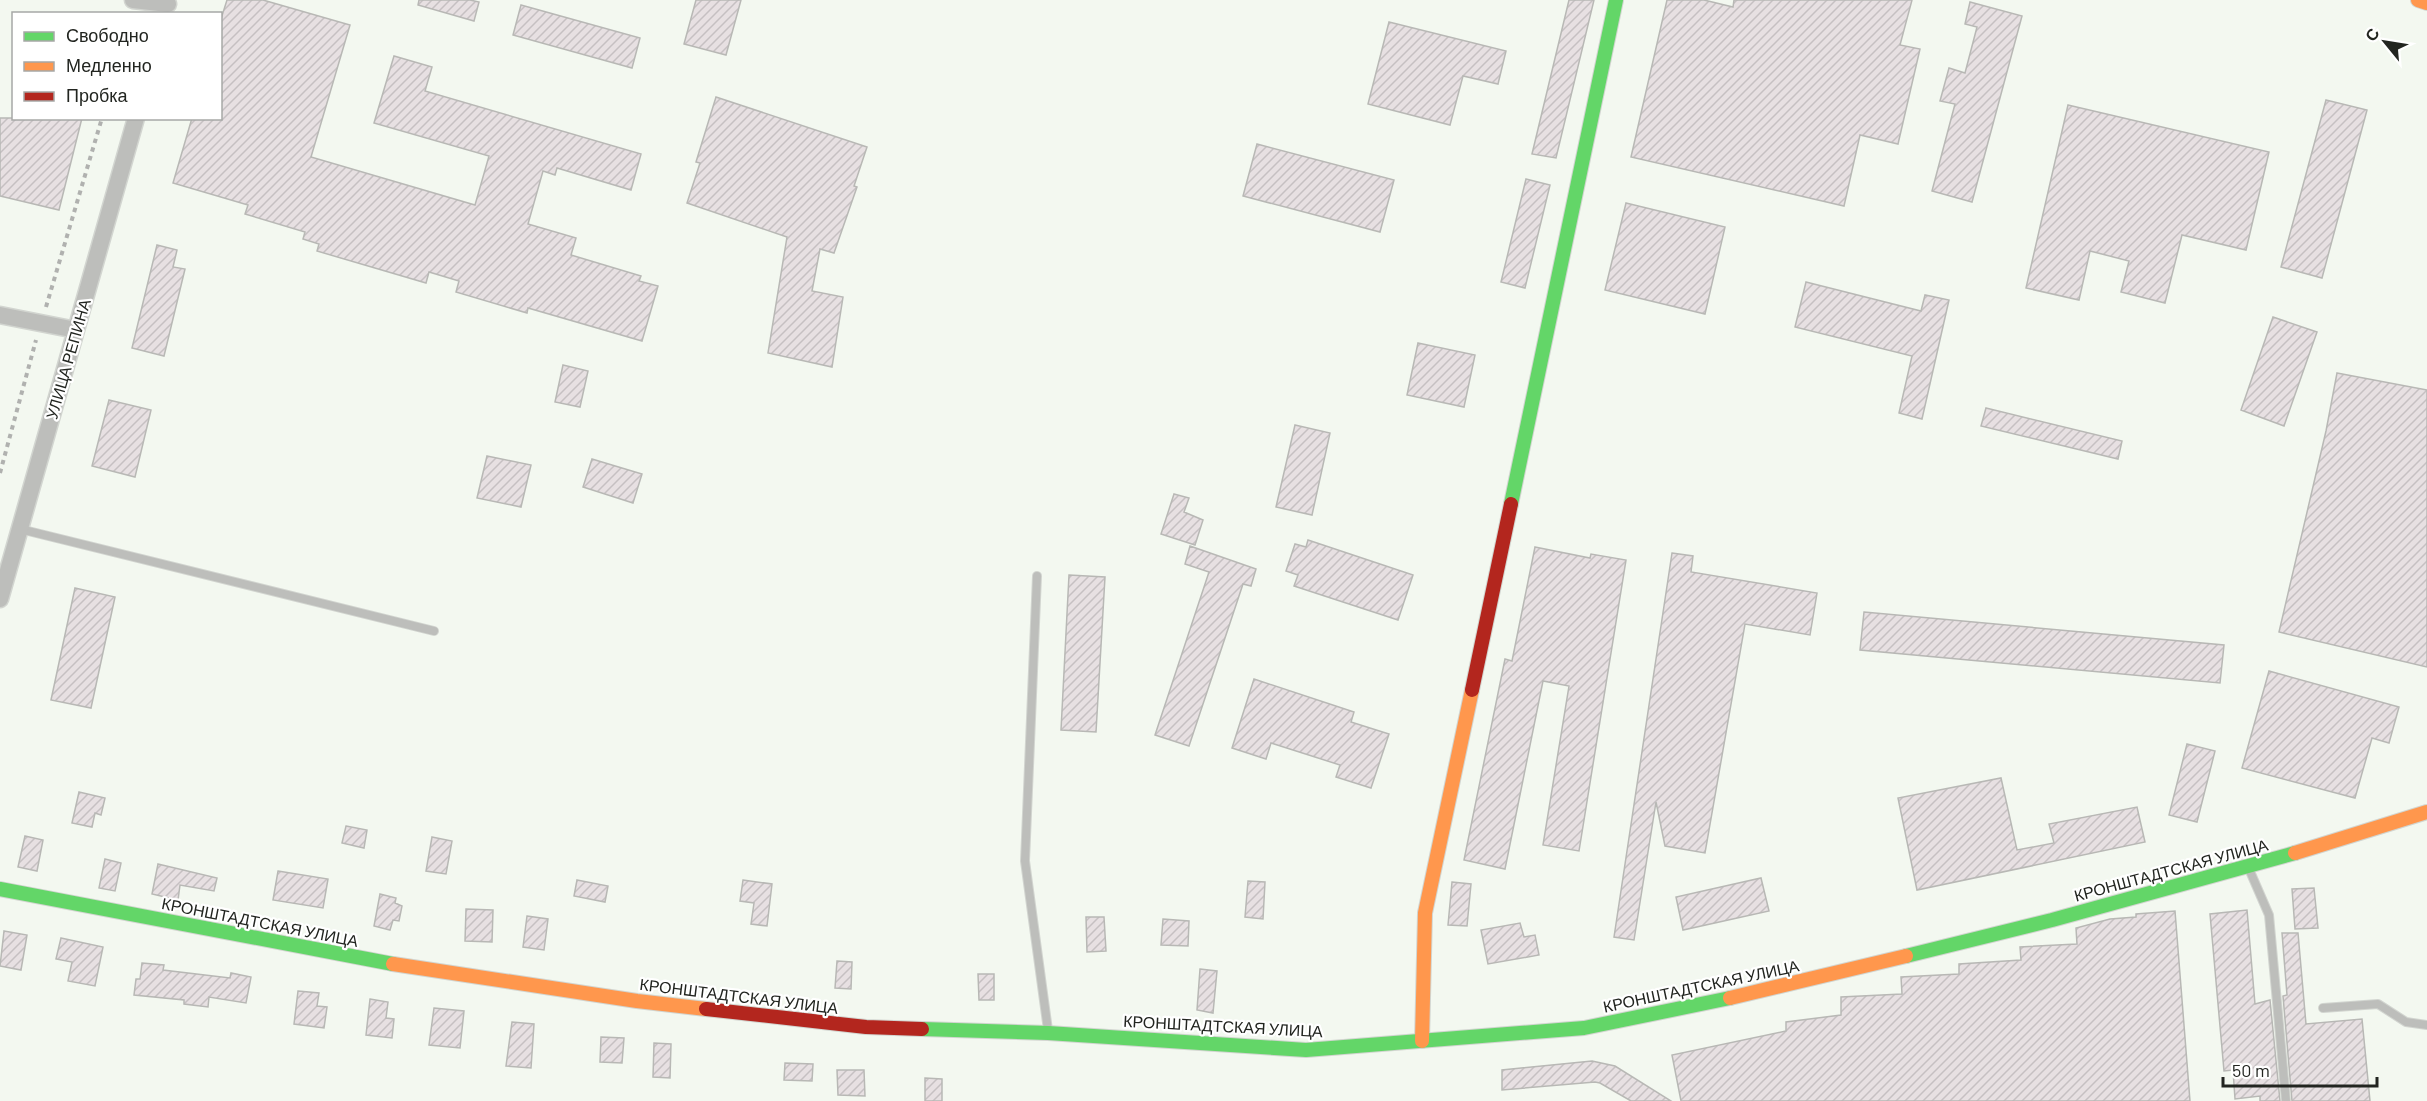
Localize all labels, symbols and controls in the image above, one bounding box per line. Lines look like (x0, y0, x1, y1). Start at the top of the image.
legend (12, 12, 222, 120)
north arrow (2355, 12, 2415, 72)
text: Свободно (66, 24, 149, 46)
text: С (2360, 24, 2383, 44)
text: Медленно (66, 54, 152, 76)
text: Пробка (66, 84, 129, 106)
street label: УЛИЦА РЕПИНА (41, 296, 94, 421)
street label: КРОНШТАДТСКАЯ УЛИЦА (2072, 834, 2270, 905)
street label: КРОНШТАДТСКАЯ УЛИЦА (160, 893, 360, 950)
street label: КРОНШТАДТСКАЯ УЛИЦА (1601, 955, 1801, 1016)
street label: КРОНШТАДТСКАЯ УЛИЦА (639, 974, 840, 1017)
street label: КРОНШТАДТСКАЯ УЛИЦА (1123, 1011, 1324, 1040)
scale bar (2223, 1050, 2378, 1088)
text: 50 m (2232, 1059, 2270, 1081)

